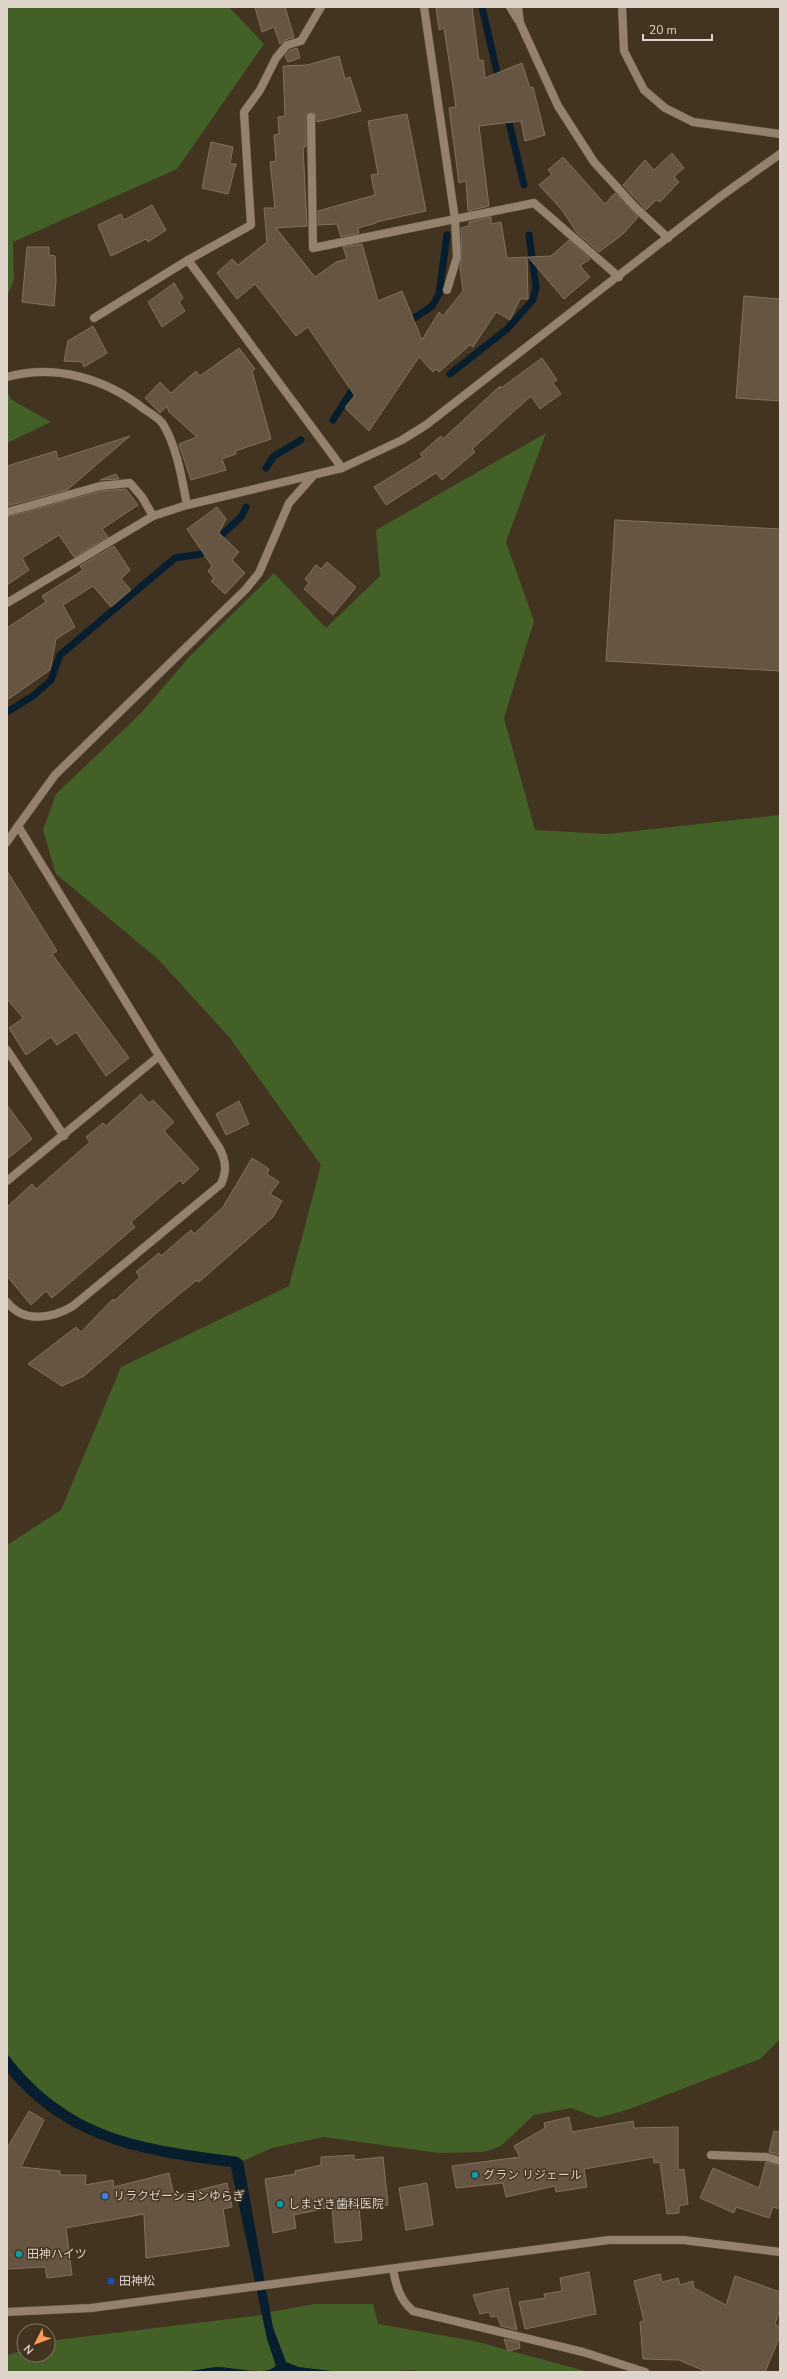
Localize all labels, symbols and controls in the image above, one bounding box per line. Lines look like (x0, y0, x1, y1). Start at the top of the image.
scale bar (643, 16, 712, 42)
text: 20 m (649, 22, 677, 38)
place label: グラン リジェール (483, 2167, 582, 2183)
marker: グラン リジェール (470, 2170, 480, 2180)
place label: リラクゼーションゆらぎ (113, 2188, 245, 2204)
marker: リラクゼーションゆらぎ (100, 2191, 110, 2201)
place label: しまざき歯科医院 (288, 2196, 384, 2212)
marker: しまざき歯科医院 (275, 2199, 285, 2209)
place label: 田神ハイツ (27, 2246, 87, 2262)
marker: 田神ハイツ (14, 2249, 24, 2259)
place label: 田神松 (119, 2273, 155, 2289)
marker: 田神松 (106, 2276, 116, 2286)
north arrow (16, 2323, 56, 2363)
text: N (21, 2341, 37, 2357)

